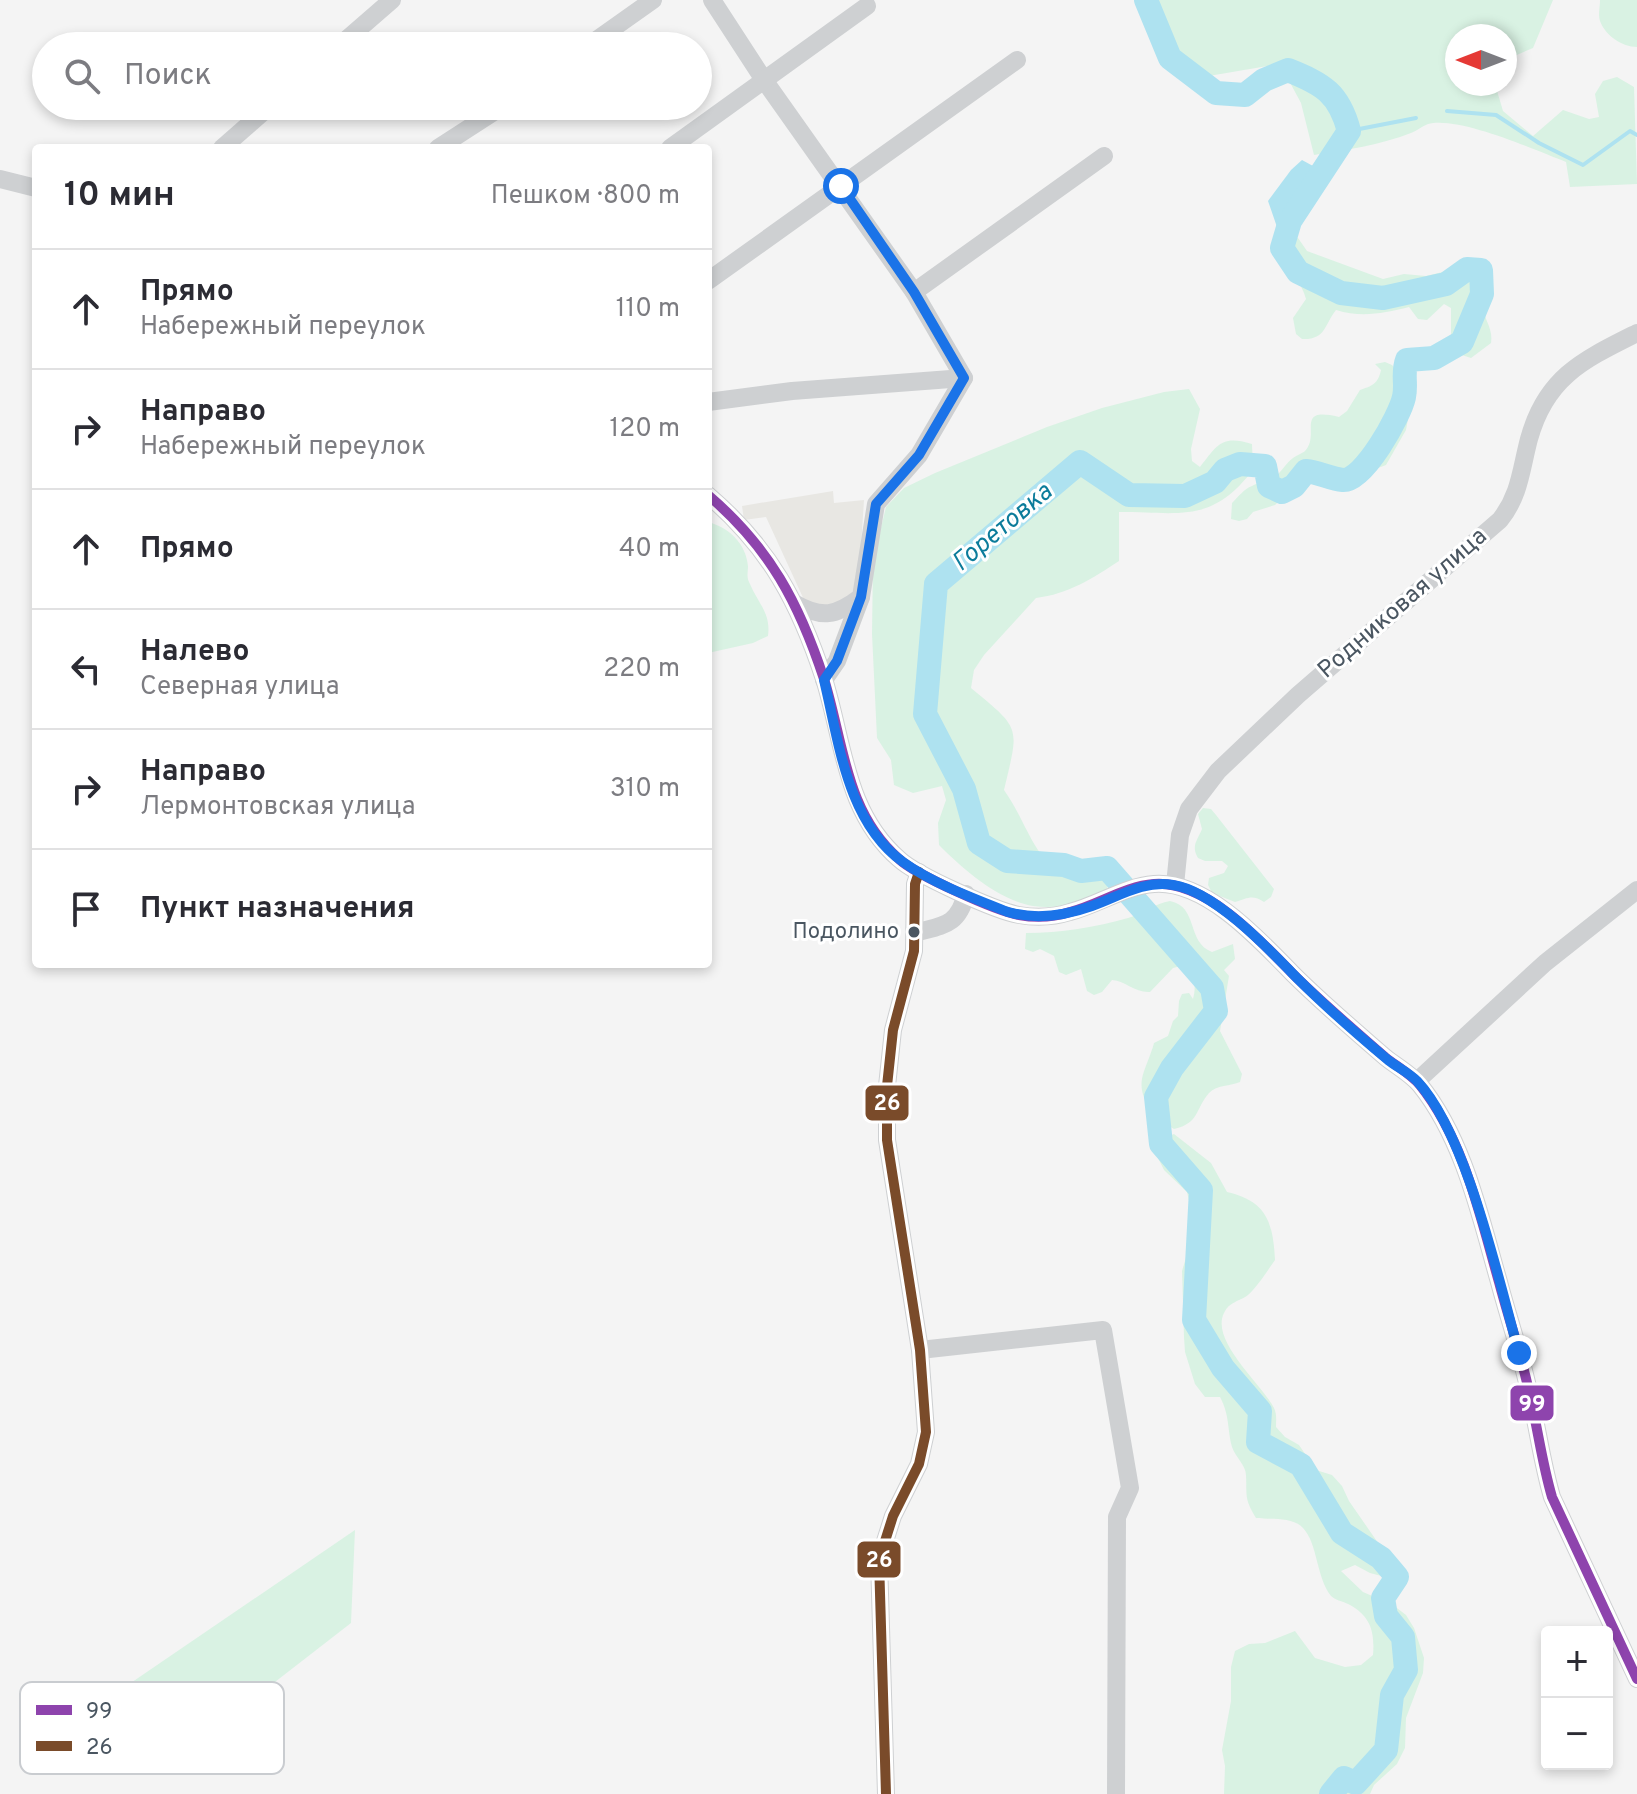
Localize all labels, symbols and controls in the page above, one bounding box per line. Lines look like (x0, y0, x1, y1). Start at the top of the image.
north arrow (1445, 24, 1517, 96)
search box (32, 32, 712, 120)
icon: search (60, 54, 104, 98)
text: Поиск (124, 58, 212, 95)
route start (823, 168, 859, 204)
text: 10 мин (64, 175, 175, 218)
text: Пешком · 800 m (491, 180, 680, 213)
text: Прямо (140, 274, 234, 311)
icon: ahead (64, 287, 108, 331)
text: 110 m (616, 293, 680, 326)
text: Набережный переулок (140, 311, 426, 344)
text: Направо (140, 394, 266, 431)
icon: right (64, 407, 108, 451)
text: 120 m (610, 413, 680, 446)
text: Набережный переулок (140, 431, 426, 464)
water label: Горетовка (946, 476, 1060, 580)
street label: Родниковая улица (1312, 522, 1494, 686)
icon: ahead (64, 527, 108, 571)
text: Прямо (140, 531, 234, 568)
text: 40 m (619, 533, 680, 566)
text: Налево (140, 634, 249, 671)
icon: left (64, 647, 108, 691)
text: 220 m (603, 653, 680, 686)
text: Северная улица (140, 671, 339, 704)
text: Направо (140, 754, 266, 791)
icon: right (64, 767, 108, 811)
text: 310 m (610, 773, 680, 806)
text: Лермонтовская улица (140, 791, 415, 824)
icon: arrive (64, 887, 108, 931)
text: Пункт назначения (140, 891, 414, 928)
place label: Подолино (792, 919, 899, 946)
marker: Подолино (906, 924, 922, 940)
line badge: 26 (864, 1084, 910, 1122)
text: 26 (874, 1091, 900, 1118)
route end (1501, 1335, 1537, 1371)
line badge: 99 (1509, 1384, 1555, 1422)
text: 99 (1518, 1392, 1546, 1419)
line badge: 26 (856, 1540, 902, 1579)
text: 26 (866, 1548, 892, 1575)
map controls (1541, 1626, 1613, 1770)
button: + (1541, 1626, 1613, 1698)
legend (20, 1682, 284, 1774)
button: − (1541, 1698, 1613, 1770)
text: 99 (86, 1699, 112, 1726)
text: 26 (86, 1735, 113, 1762)

